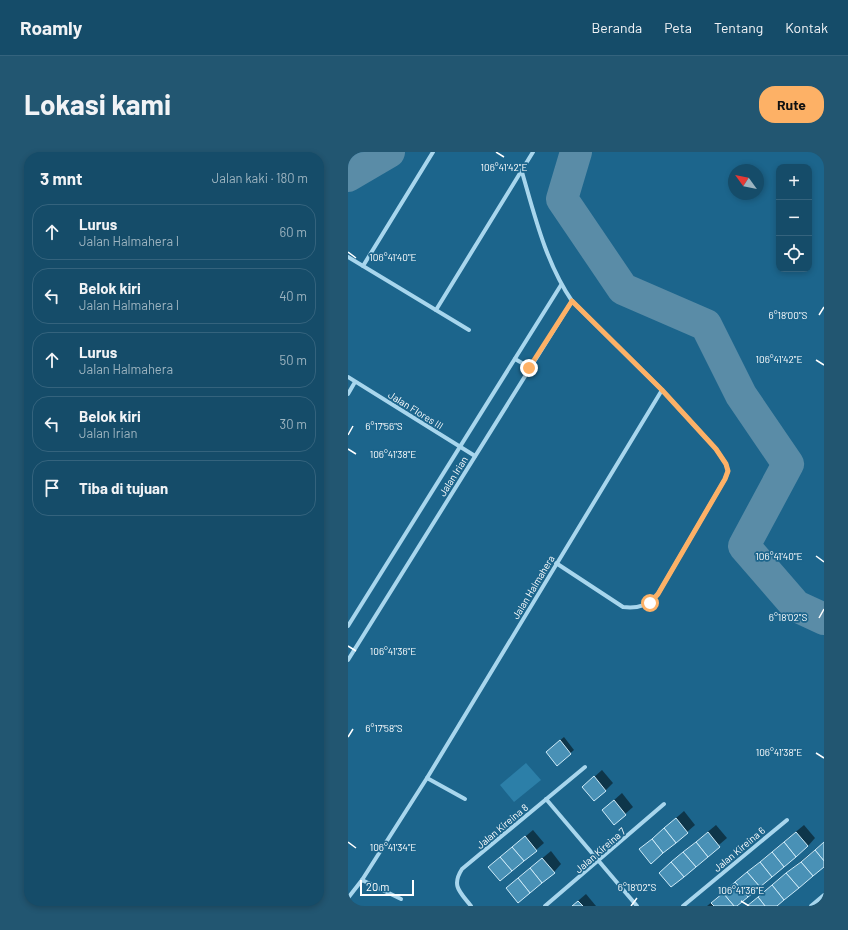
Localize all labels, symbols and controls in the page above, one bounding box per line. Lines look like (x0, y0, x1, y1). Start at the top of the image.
text: Roamly (20, 16, 82, 39)
text: Beranda (592, 19, 642, 36)
text: Peta (664, 19, 692, 36)
text: Tentang (714, 19, 763, 36)
text: Kontak (785, 19, 828, 36)
button: Rute (759, 86, 824, 123)
text: Lokasi kami (24, 87, 171, 121)
text: 106°41'42"E (481, 161, 527, 173)
north arrow (728, 164, 764, 200)
map controls (776, 164, 812, 272)
button: + (776, 164, 812, 200)
text: 3 mnt (40, 168, 83, 188)
text: Jalan kaki · 180 m (212, 170, 308, 186)
button: − (776, 200, 812, 236)
text: Lurus (79, 215, 117, 233)
icon: ahead (41, 221, 63, 243)
text: 60 m (280, 224, 307, 240)
text: Jalan Halmahera I (79, 233, 179, 249)
button: locate (776, 236, 812, 272)
text: 106°41'40"E (369, 251, 417, 263)
text: Belok kiri (79, 279, 141, 297)
icon: left (41, 285, 63, 307)
text: 40 m (279, 288, 307, 304)
text: Jalan Halmahera I (79, 297, 179, 313)
text: 6°18'00"S (769, 309, 808, 321)
text: Lurus (79, 343, 117, 361)
icon: ahead (41, 349, 63, 371)
text: 50 m (280, 352, 307, 368)
text: 106°41'42"E (756, 353, 802, 365)
route end (520, 359, 538, 377)
text: Jalan Halmahera (79, 361, 173, 377)
street label: Jalan Flores III (386, 388, 446, 432)
text: Belok kiri (79, 407, 141, 425)
icon: left (41, 413, 63, 435)
text: 30 m (280, 416, 307, 432)
text: 6°17'56"S (365, 420, 403, 432)
text: Jalan Irian (79, 425, 137, 441)
text: 106°41'38"E (370, 448, 416, 460)
street label: Jalan Irian (436, 454, 470, 498)
icon: arrive (41, 477, 63, 499)
text: Tiba di tujuan (79, 479, 168, 497)
text: 106°41'40"E (755, 550, 803, 562)
street label: Jalan Halmahera (509, 553, 557, 621)
route start (641, 594, 659, 612)
text: 6°18'02"S (769, 611, 807, 623)
text: 106°41'36"E (370, 645, 416, 657)
text: 6°17'58"S (365, 722, 403, 734)
text: 106°41'38"E (756, 746, 802, 758)
street label: Jalan Kireina 8 (474, 801, 530, 851)
street label: Jalan Kireina 6 (711, 824, 767, 874)
street label: Jalan Kireina 7 (572, 825, 628, 875)
text: 106°41'34"E (370, 841, 416, 853)
scale bar (360, 878, 414, 897)
text: 20 m (366, 880, 389, 893)
text: 6°18'02"S (618, 881, 656, 893)
text: 106°41'36"E (718, 884, 764, 896)

